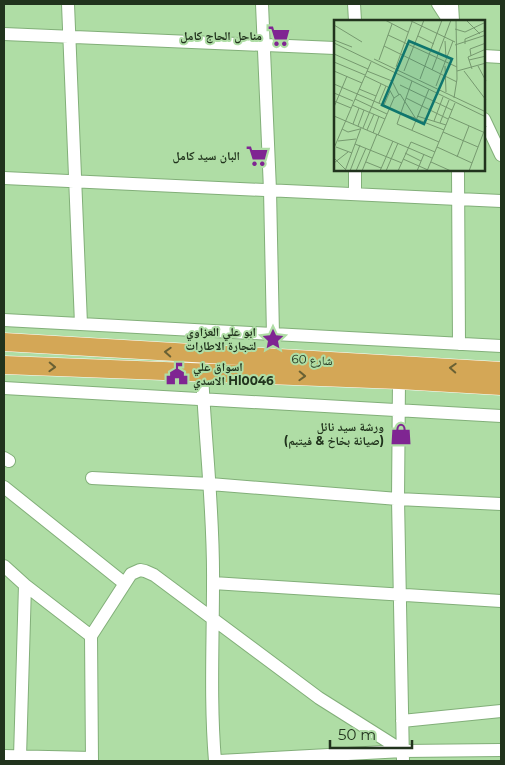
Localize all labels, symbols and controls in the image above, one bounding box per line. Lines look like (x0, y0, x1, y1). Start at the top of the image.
inset map (334, 20, 485, 171)
supermarket icon: مناحل الحاج كامل (266, 23, 292, 49)
place label: مناحل الحاج كامل (180, 28, 262, 44)
supermarket icon: البان سيد كامل (244, 143, 270, 169)
place label: البان سيد كامل (173, 148, 240, 164)
place label: ابو علي العزاوي لتجارة الاطارات (185, 324, 256, 353)
place icon: ابو علي العزاوي لتجارة الاطارات (260, 326, 286, 352)
one-way arrow (164, 346, 172, 357)
street label: شارع 60 (291, 351, 333, 369)
place label: اسواق علي الاسدي Hl0046 (193, 359, 274, 391)
public building icon: اسواق علي الاسدي Hl0046 (164, 361, 190, 387)
one-way arrow (49, 362, 57, 372)
one-way arrow (448, 363, 456, 374)
one-way arrow (299, 371, 307, 381)
place label: ورشة سيد نائل (صيانة بخاخ & فيتبم) (284, 419, 384, 449)
shop icon: ورشة سيد نائل (صيانة بخاخ & فيتبم) (388, 421, 414, 447)
scale bar (330, 718, 412, 750)
text: 50 m (338, 725, 376, 744)

